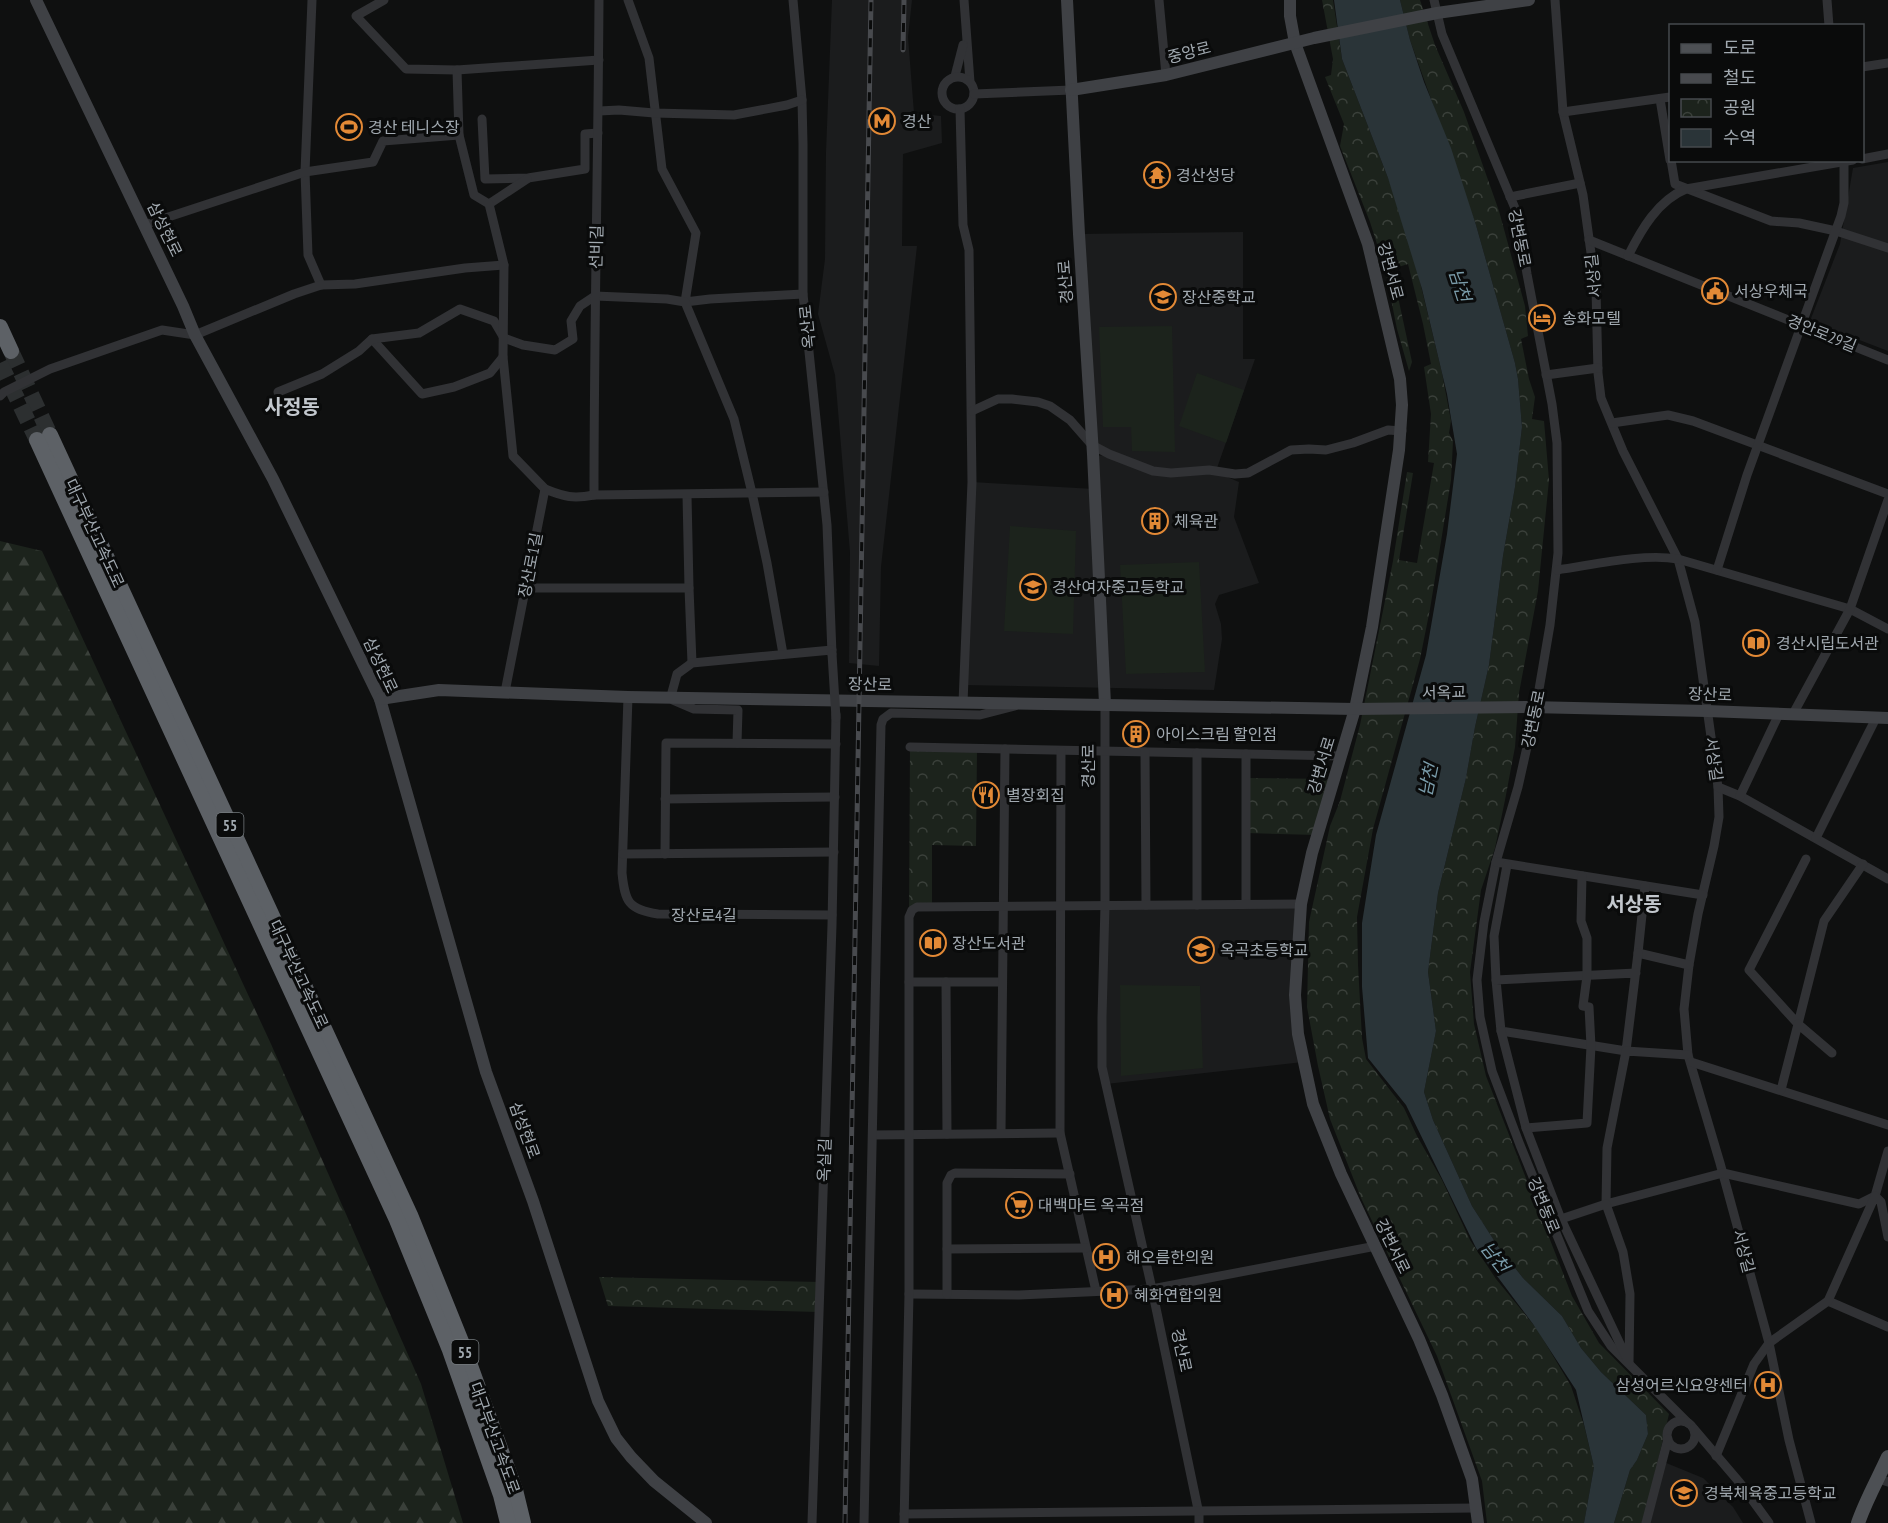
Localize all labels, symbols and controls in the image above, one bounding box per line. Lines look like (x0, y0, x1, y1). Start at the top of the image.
legend (1669, 24, 1864, 162)
text: 도로 (1723, 36, 1756, 59)
street label: 중앙로 (1165, 37, 1213, 67)
text: 철도 (1723, 66, 1756, 89)
text: 공원 (1723, 96, 1756, 119)
metro station icon: 경산 (867, 106, 897, 136)
place label: 경산 (902, 111, 932, 131)
sports icon: 경산 테니스장 (334, 112, 364, 142)
place label: 경산 테니스장 (368, 117, 460, 137)
text: 수역 (1723, 126, 1756, 149)
temple icon: 경산성당 (1142, 160, 1172, 190)
place label: 경산성당 (1176, 165, 1235, 185)
street label: 삼성현로 (143, 198, 187, 260)
street label: 강변동로 (1505, 207, 1535, 269)
street label: 선비길 (586, 225, 606, 269)
street label: 강변서로 (1374, 240, 1408, 302)
street label: 서상길 (1581, 253, 1605, 299)
street label: 경산로 (1053, 259, 1077, 305)
water label: 남천 (1444, 266, 1477, 307)
public building icon: 서상우체국 (1700, 276, 1730, 306)
place label: 서상우체국 (1734, 281, 1808, 301)
school or university icon: 장산중학교 (1148, 282, 1178, 312)
place label: 장산중학교 (1182, 287, 1256, 307)
hotel icon: 송화모텔 (1527, 303, 1557, 333)
street label: 옥산로 (795, 304, 819, 350)
place label: 송화모텔 (1562, 308, 1621, 328)
street label: 경안로29길 (1784, 310, 1860, 356)
district label: 사정동 (264, 394, 320, 420)
street label: 대구부산고속도로 (61, 475, 129, 591)
building icon: 체육관 (1140, 506, 1170, 536)
place label: 체육관 (1174, 511, 1218, 531)
street label: 장산로1길 (514, 531, 546, 599)
school or university icon: 경산여자중고등학교 (1018, 572, 1048, 602)
place label: 경산여자중고등학교 (1052, 577, 1184, 597)
library icon: 경산시립도서관 (1741, 628, 1771, 658)
place label: 경산시립도서관 (1776, 633, 1879, 653)
street label: 삼성현로 (359, 634, 403, 696)
street label: 장산로 (848, 674, 893, 694)
street label: 서옥교 (1422, 682, 1466, 702)
street label: 장산로 (1688, 683, 1733, 705)
street label: 강변동로 (1517, 688, 1549, 750)
building icon: 아이스크림 할인점 (1121, 719, 1151, 749)
place label: 아이스크림 할인점 (1156, 724, 1277, 744)
street label: 강변서로 (1303, 734, 1339, 796)
street label: 서상길 (1701, 736, 1727, 782)
street label: 경산로 (1078, 744, 1098, 788)
water label: 남천 (1413, 759, 1443, 799)
restaurant icon: 별장회집 (971, 780, 1001, 810)
place label: 별장회집 (1006, 785, 1065, 805)
road number: 55 (216, 813, 244, 837)
district label: 서상동 (1606, 891, 1662, 917)
street label: 장산로4길 (671, 905, 737, 925)
street label: 대구부산고속도로 (265, 916, 333, 1032)
library icon: 장산도서관 (918, 928, 948, 958)
place label: 장산도서관 (952, 933, 1026, 953)
school or university icon: 옥곡초등학교 (1186, 935, 1216, 965)
place label: 옥곡초등학교 (1220, 940, 1308, 960)
street label: 삼성현로 (506, 1099, 545, 1161)
street label: 옥실길 (813, 1138, 835, 1182)
street label: 강변동로 (1524, 1174, 1564, 1236)
supermarket icon: 대백마트 옥곡점 (1004, 1190, 1034, 1220)
place label: 대백마트 옥곡점 (1038, 1195, 1144, 1215)
street label: 강변서로 (1371, 1215, 1415, 1277)
street label: 서상길 (1729, 1227, 1759, 1275)
water label: 남천 (1476, 1237, 1516, 1279)
hospital icon: 해오름한의원 (1091, 1242, 1121, 1272)
place label: 해오름한의원 (1126, 1247, 1214, 1267)
hospital icon: 혜화연합의원 (1099, 1280, 1129, 1310)
place label: 혜화연합의원 (1134, 1285, 1222, 1305)
street label: 경산로 (1168, 1326, 1196, 1374)
road number: 55 (452, 1340, 478, 1364)
hospital icon: 삼성어르신요양센터 (1753, 1370, 1783, 1400)
place label: 삼성어르신요양센터 (1616, 1375, 1748, 1395)
street label: 대구부산고속도로 (465, 1379, 525, 1497)
school or university icon: 경북체육중고등학교 (1669, 1478, 1699, 1508)
place label: 경북체육중고등학교 (1704, 1483, 1836, 1503)

